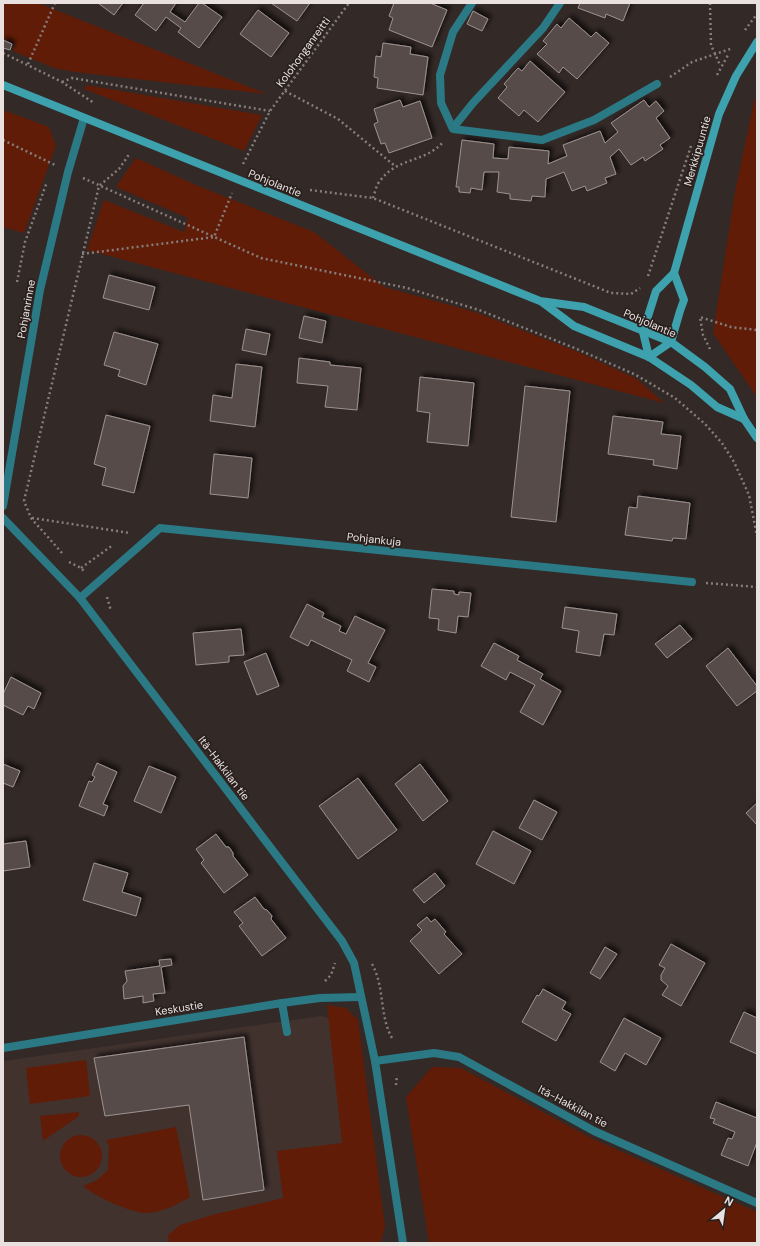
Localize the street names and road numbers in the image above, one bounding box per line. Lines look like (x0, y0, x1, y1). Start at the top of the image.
street label: Kolohonganreitti (273, 14, 333, 90)
street label: Merkkipuuntie (680, 114, 714, 188)
street label: Pohjolantie (246, 166, 304, 200)
street label: Pohjanrinne (14, 279, 38, 339)
street label: Pohjolantie (621, 306, 679, 340)
street label: Pohjankuja (346, 529, 402, 549)
street label: Itä-Hakkilan tie (195, 733, 253, 803)
street label: Keskustie (154, 997, 204, 1019)
street label: Itä-Hakkilan tie (536, 1082, 610, 1130)

